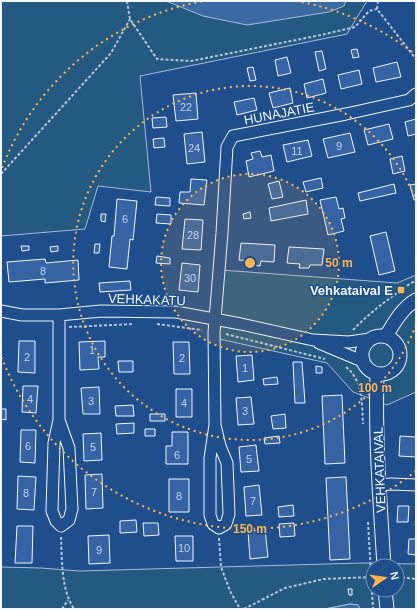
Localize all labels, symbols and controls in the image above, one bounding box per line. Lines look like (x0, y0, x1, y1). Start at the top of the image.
street label: HUNAJATIE (243, 99, 316, 128)
house number: 22 (180, 101, 192, 113)
house number: 9 (336, 140, 342, 152)
house number: 24 (188, 142, 200, 154)
house number: 11 (291, 145, 303, 157)
house number: 6 (122, 213, 128, 225)
house number: 28 (187, 229, 199, 241)
centre of rings (243, 256, 257, 270)
text: 50 m (325, 256, 353, 270)
house number: 8 (40, 265, 46, 277)
house number: 30 (184, 272, 196, 284)
place label: Vehkataival E (310, 283, 393, 298)
marker: Vehkataival E (396, 285, 406, 295)
street label: VEHKAKATU (108, 291, 186, 308)
house number: 1 (89, 344, 95, 356)
house number: 2 (24, 351, 30, 363)
house number: 2 (179, 352, 185, 364)
house number: 1 (242, 362, 248, 374)
text: 100 m (358, 381, 392, 395)
house number: 4 (27, 393, 33, 405)
house number: 3 (88, 395, 94, 407)
house number: 4 (181, 397, 187, 409)
house number: 3 (242, 405, 248, 417)
street label: VEHKATAIVAL (371, 427, 388, 513)
house number: 6 (25, 440, 31, 452)
house number: 5 (90, 441, 96, 453)
house number: 6 (174, 449, 180, 461)
house number: 5 (246, 453, 252, 465)
house number: 7 (91, 486, 97, 498)
house number: 8 (23, 487, 29, 499)
house number: 8 (176, 490, 182, 502)
house number: 7 (250, 495, 256, 507)
text: 150 m (233, 522, 267, 536)
house number: 10 (178, 542, 190, 554)
house number: 9 (96, 544, 102, 556)
north arrow (365, 558, 405, 598)
text: N (388, 571, 401, 581)

